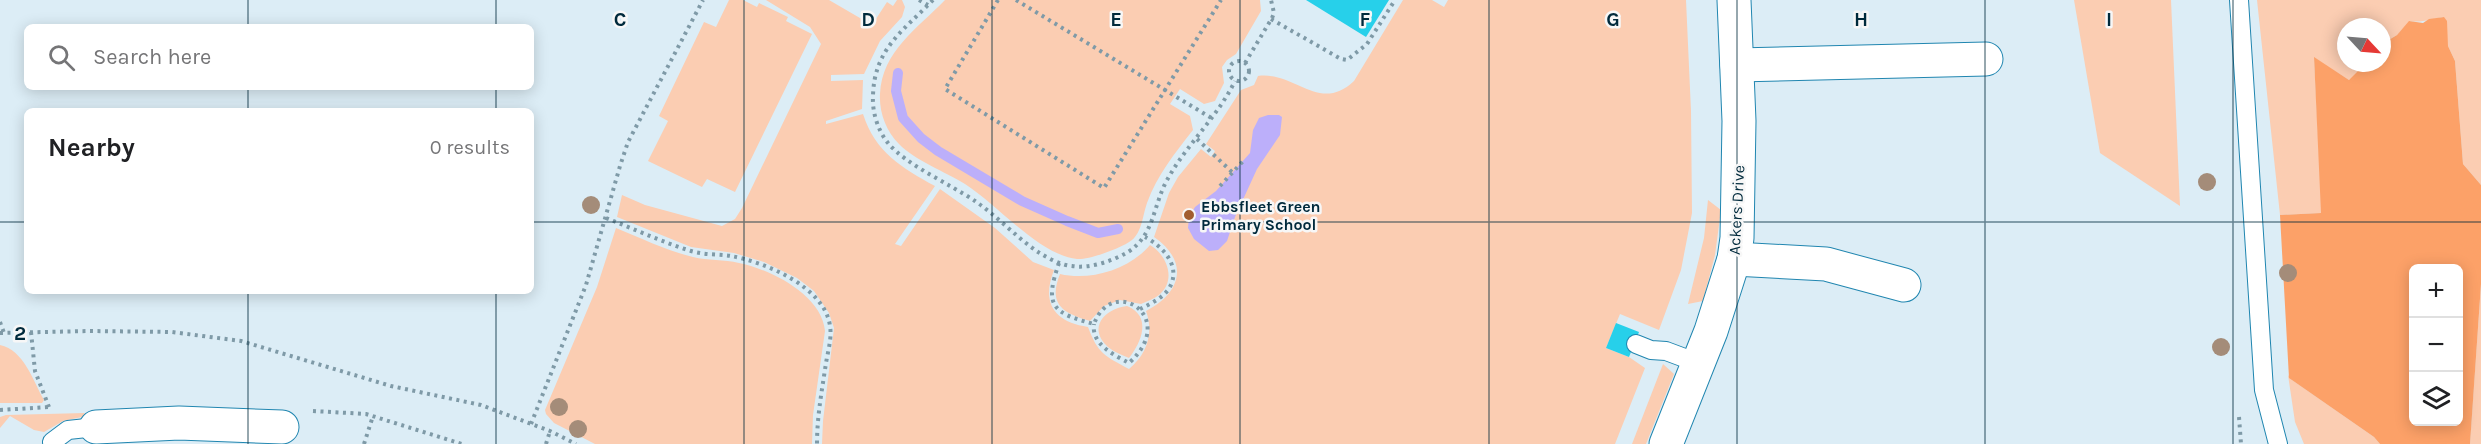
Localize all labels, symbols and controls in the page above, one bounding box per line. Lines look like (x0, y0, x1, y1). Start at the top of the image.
text: C (614, 8, 626, 31)
text: D (861, 8, 875, 31)
text: E (1110, 8, 1122, 31)
text: F (1360, 8, 1371, 31)
text: G (1606, 8, 1620, 31)
text: H (1854, 8, 1868, 31)
text: I (2106, 8, 2112, 31)
north arrow (2337, 18, 2391, 72)
search box (24, 24, 534, 90)
icon: search (45, 41, 78, 74)
text: Search here (93, 44, 211, 70)
text: Nearby (48, 132, 135, 163)
text: 0 results (430, 136, 510, 159)
street label: Ackers Drive (1725, 165, 1748, 255)
place label: Ebbsfleet Green Primary School (1201, 197, 1321, 234)
marker: Ebbsfleet Green Primary School (1182, 208, 1196, 222)
map controls (2409, 264, 2463, 426)
button: + (2409, 264, 2463, 318)
button: − (2409, 318, 2463, 372)
text: 2 (14, 322, 26, 345)
button: layers (2409, 372, 2463, 426)

